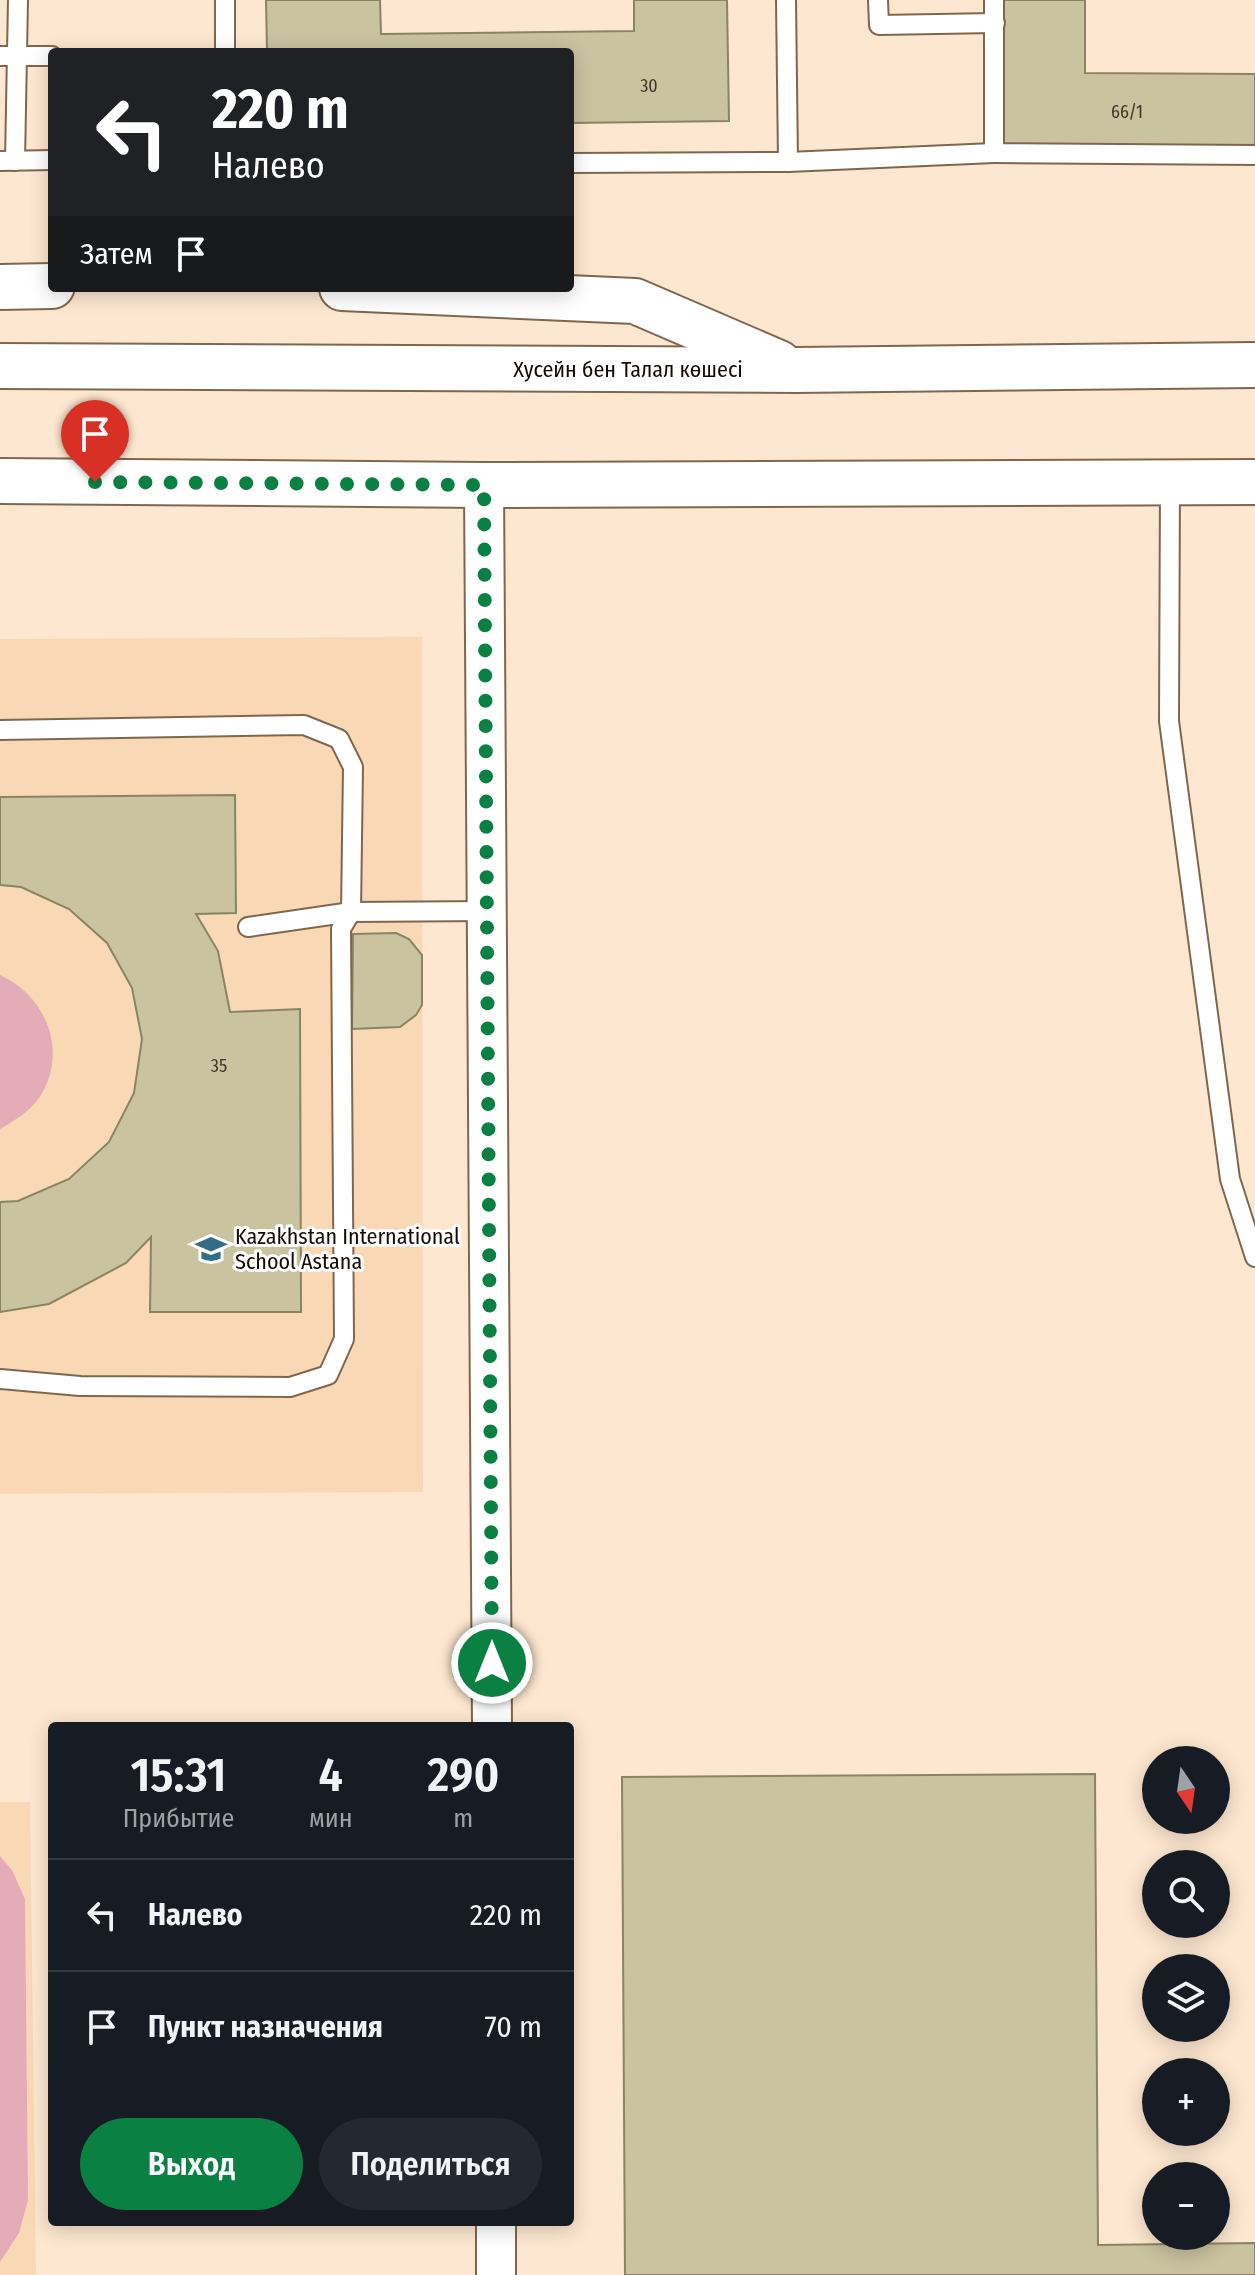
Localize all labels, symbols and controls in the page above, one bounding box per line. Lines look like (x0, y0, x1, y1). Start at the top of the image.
house number: 30 (640, 75, 658, 97)
text: 220 m (212, 76, 349, 143)
icon: left (80, 80, 184, 184)
house number: 66/1 (1111, 101, 1143, 123)
text: Налево (212, 144, 325, 188)
icon: arrive (169, 232, 213, 276)
text: Затем (80, 236, 153, 272)
street label: Хусейн бен Талал көшесі (513, 356, 743, 383)
pin (61, 400, 129, 482)
icon: arrive (73, 412, 117, 456)
house number: 35 (211, 1055, 227, 1077)
place label: Kazakhstan International School Astana (235, 1223, 460, 1275)
school or university icon: Kazakhstan International School Astana (194, 1232, 228, 1266)
position arrow (450, 1621, 534, 1705)
text: 15:31 (130, 1746, 227, 1804)
text: 4 (319, 1746, 343, 1804)
text: 290 (427, 1746, 499, 1804)
north arrow (1142, 1746, 1230, 1834)
map controls (1142, 1746, 1230, 2250)
text: Прибытие (123, 1803, 234, 1834)
text: мин (309, 1803, 353, 1834)
text: m (453, 1803, 473, 1834)
button: search (1142, 1850, 1230, 1938)
icon: left (80, 1893, 124, 1937)
text: Налево (148, 1897, 243, 1933)
text: 220 m (470, 1897, 542, 1933)
button: layers (1142, 1954, 1230, 2042)
icon: arrive (80, 2005, 124, 2049)
text: Пункт назначения (148, 2009, 383, 2045)
text: 70 m (484, 2009, 542, 2045)
button: + (1142, 2058, 1230, 2146)
button: Выход (80, 2118, 303, 2210)
button: Поделиться (319, 2118, 542, 2210)
button: − (1142, 2162, 1230, 2250)

